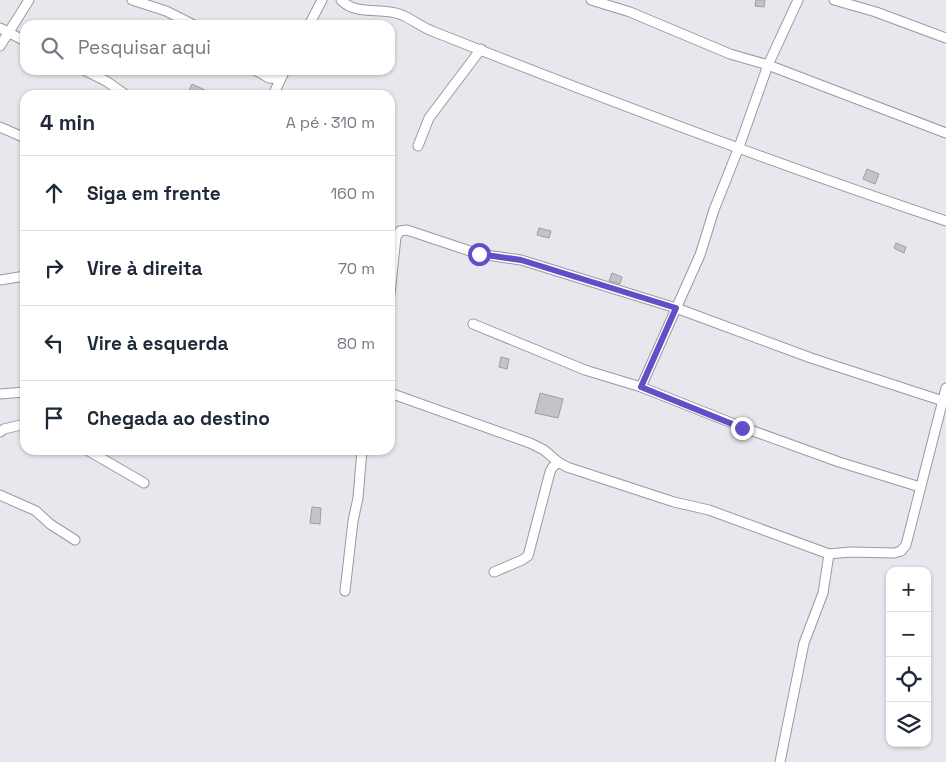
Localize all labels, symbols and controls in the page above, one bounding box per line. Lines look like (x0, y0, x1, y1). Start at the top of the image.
search box (20, 20, 395, 75)
icon: search (38, 34, 66, 62)
text: Pesquisar aqui (78, 35, 211, 60)
text: 4 min (40, 109, 95, 136)
text: A pé · 310 m (286, 112, 375, 133)
icon: ahead (40, 179, 68, 207)
text: Siga em frente (87, 181, 221, 206)
text: 160 m (330, 183, 375, 204)
route start (468, 243, 491, 266)
icon: right (40, 254, 68, 282)
text: Vire à direita (87, 256, 203, 281)
text: 70 m (338, 258, 375, 279)
icon: left (40, 329, 68, 357)
text: Vire à esquerda (87, 331, 229, 356)
text: 80 m (337, 333, 375, 354)
icon: arrive (40, 404, 68, 432)
text: Chegada ao destino (87, 406, 270, 431)
route end (731, 417, 754, 440)
map controls (886, 567, 931, 747)
button: + (886, 567, 931, 612)
button: − (886, 612, 931, 657)
button: locate (886, 657, 931, 702)
button: layers (886, 702, 931, 747)

